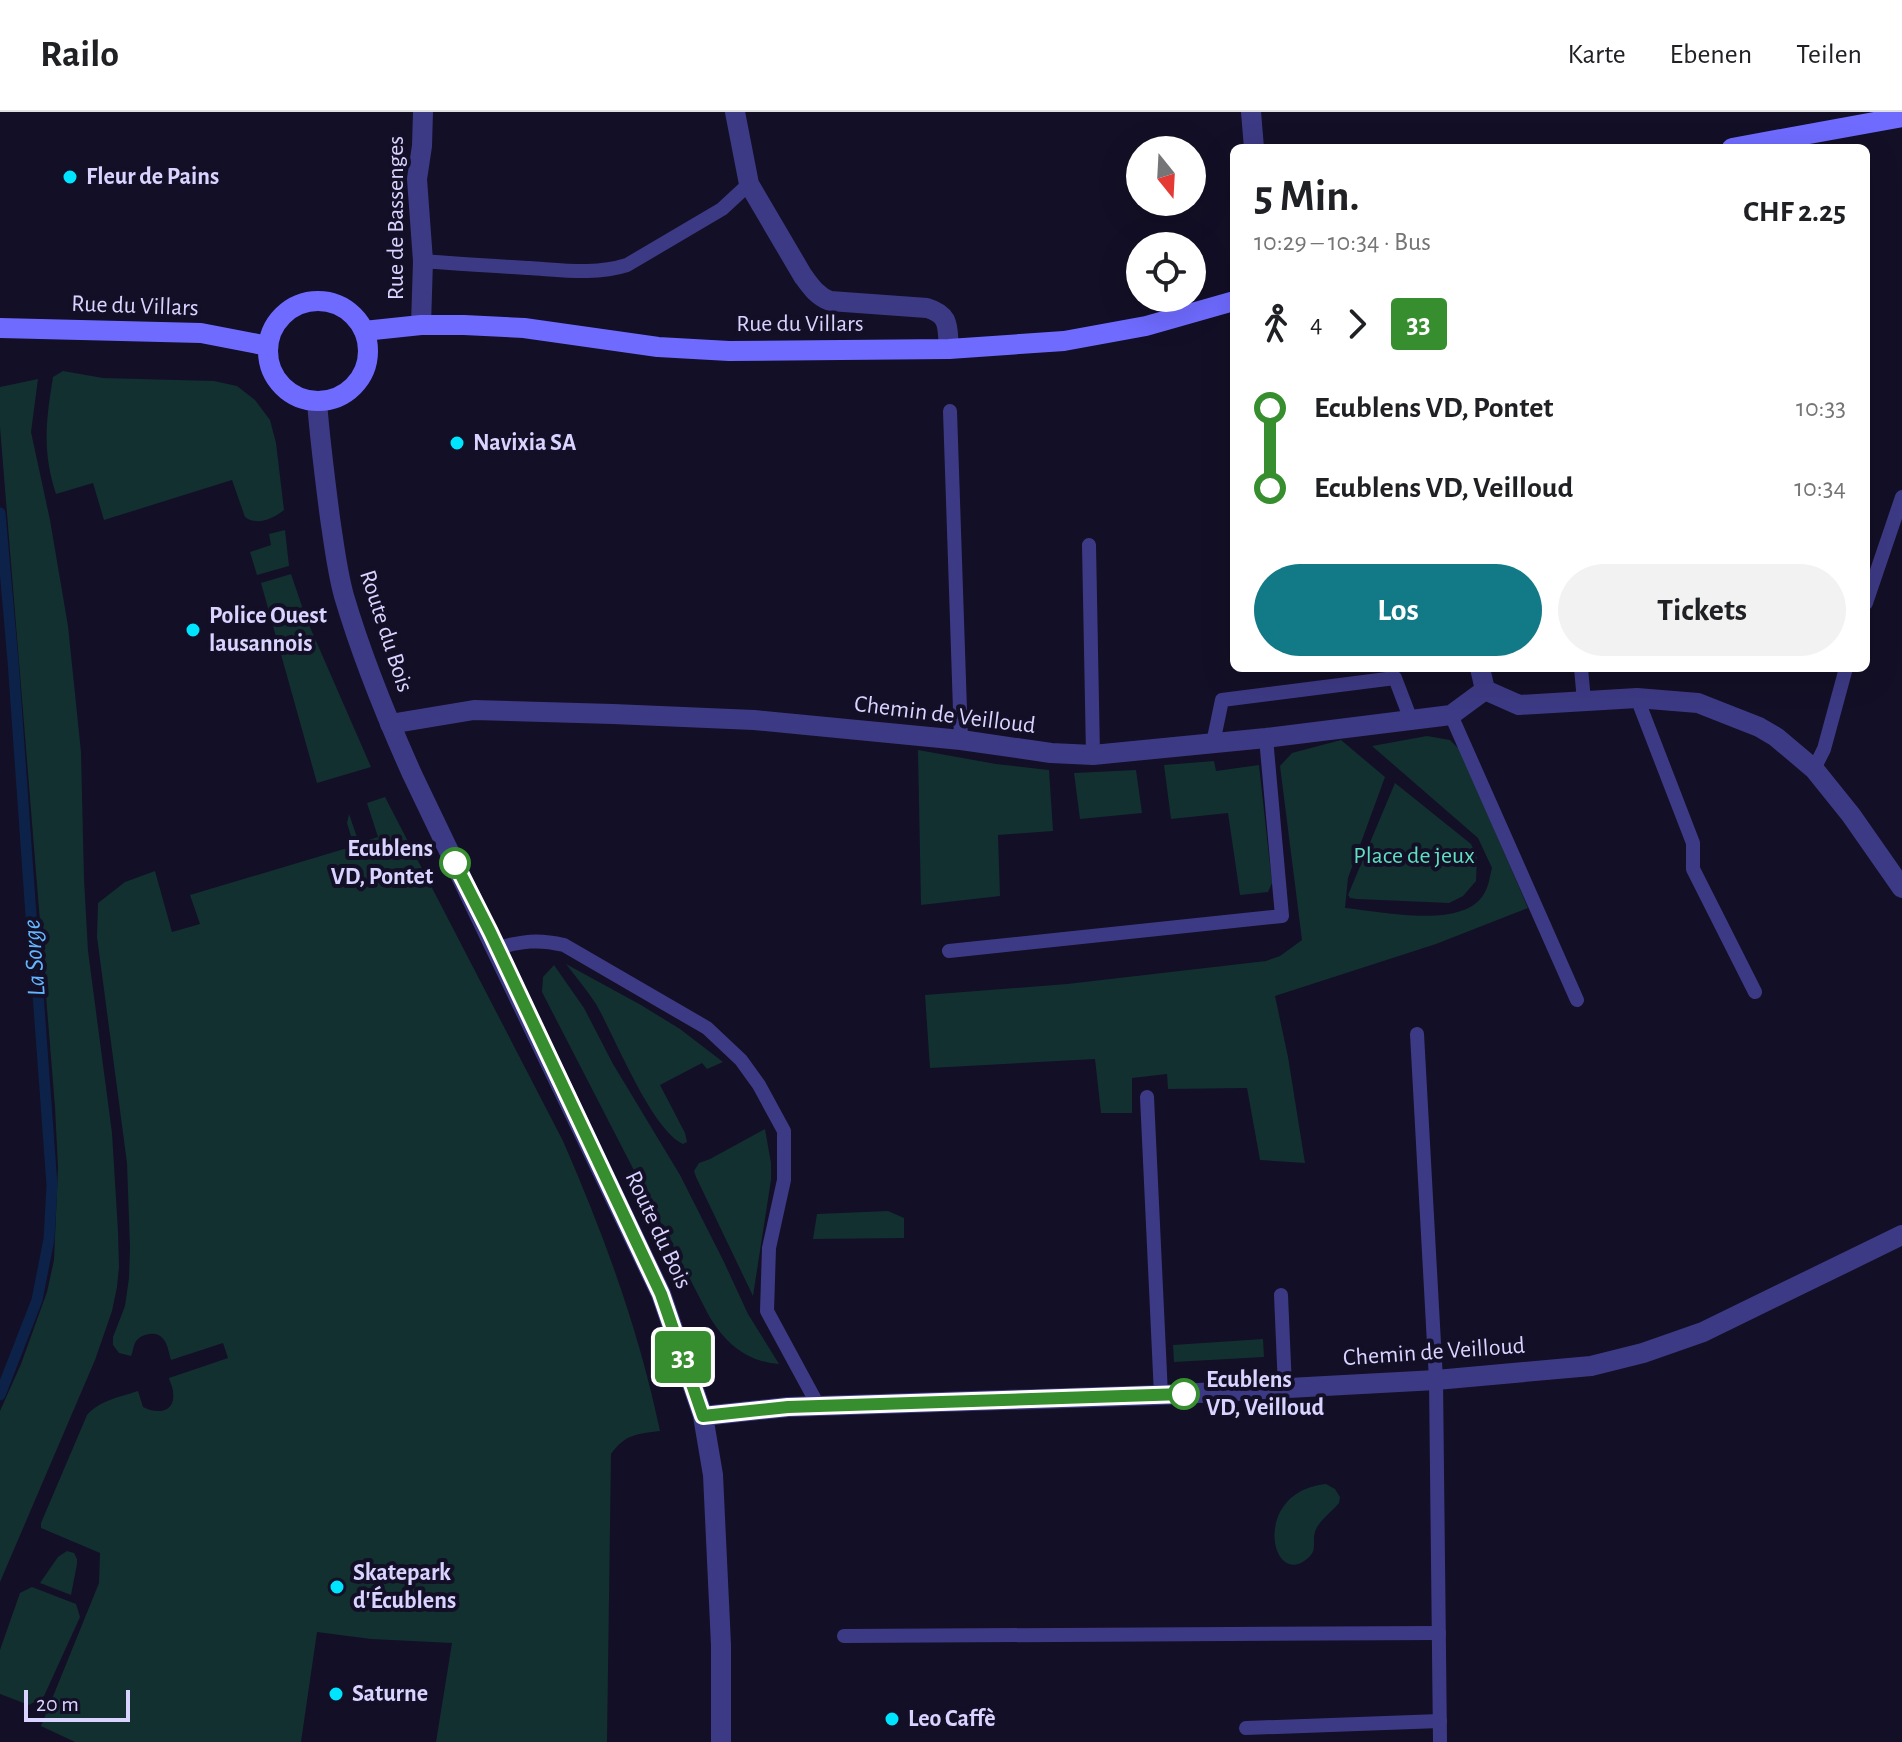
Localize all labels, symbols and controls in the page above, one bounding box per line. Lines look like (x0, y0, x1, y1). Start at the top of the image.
text: Railo (40, 36, 119, 74)
text: Karte (1567, 41, 1626, 69)
text: Ebenen (1670, 41, 1752, 69)
text: Teilen (1796, 41, 1862, 69)
street label: Rue de Bassenges (384, 136, 408, 300)
north arrow (1126, 136, 1206, 216)
map controls (1126, 136, 1206, 312)
place label: Fleur de Pains (86, 165, 219, 189)
marker: Fleur de Pains (61, 168, 79, 186)
text: 5 Min. (1254, 175, 1360, 219)
text: CHF 2.25 (1743, 197, 1846, 227)
text: 10:29 – 10:34 · Bus (1254, 229, 1431, 255)
button: locate (1126, 232, 1206, 312)
street label: Rue du Villars (71, 292, 199, 320)
icon: walk (1254, 302, 1298, 346)
icon: forward (1335, 302, 1379, 346)
text: 33 (1407, 310, 1431, 338)
text: 4 (1310, 311, 1323, 337)
street label: Rue du Villars (736, 312, 864, 336)
text: Ecublens VD, Pontet (1314, 393, 1553, 423)
text: 10:33 (1796, 395, 1846, 421)
place label: Navixia SA (473, 431, 577, 455)
marker: Navixia SA (448, 434, 466, 452)
text: Ecublens VD, Veilloud (1314, 473, 1573, 503)
text: 10:34 (1794, 475, 1846, 501)
button: Los (1254, 564, 1542, 656)
button: Tickets (1558, 564, 1846, 656)
street label: Route du Bois (355, 567, 417, 695)
place label: Police Ouest lausannois (209, 604, 327, 656)
marker: Police Ouest lausannois (184, 621, 202, 639)
street label: Chemin de Veilloud (853, 692, 1037, 738)
place label: Ecublens VD, Pontet (331, 837, 433, 889)
park label: Place de jeux (1353, 844, 1475, 868)
marker: Ecublens VD, Pontet (440, 848, 470, 878)
water label: La Sorge (18, 919, 50, 997)
street label: Route du Bois (620, 1168, 696, 1292)
line badge: 33 (647, 1331, 719, 1383)
street label: Chemin de Veilloud (1342, 1334, 1526, 1370)
text: 33 (671, 1343, 695, 1371)
place label: Ecublens VD, Veilloud (1206, 1368, 1325, 1420)
marker: Ecublens VD, Veilloud (1169, 1379, 1199, 1409)
place label: Skatepark d'Écublens (353, 1561, 456, 1613)
marker: Skatepark d'Écublens (328, 1578, 346, 1596)
place label: Saturne (352, 1682, 428, 1706)
marker: Saturne (327, 1685, 345, 1703)
scale bar (24, 1686, 130, 1722)
text: 20 m (36, 1693, 79, 1715)
place label: Leo Caffè (908, 1707, 995, 1731)
marker: Leo Caffè (883, 1710, 901, 1728)

